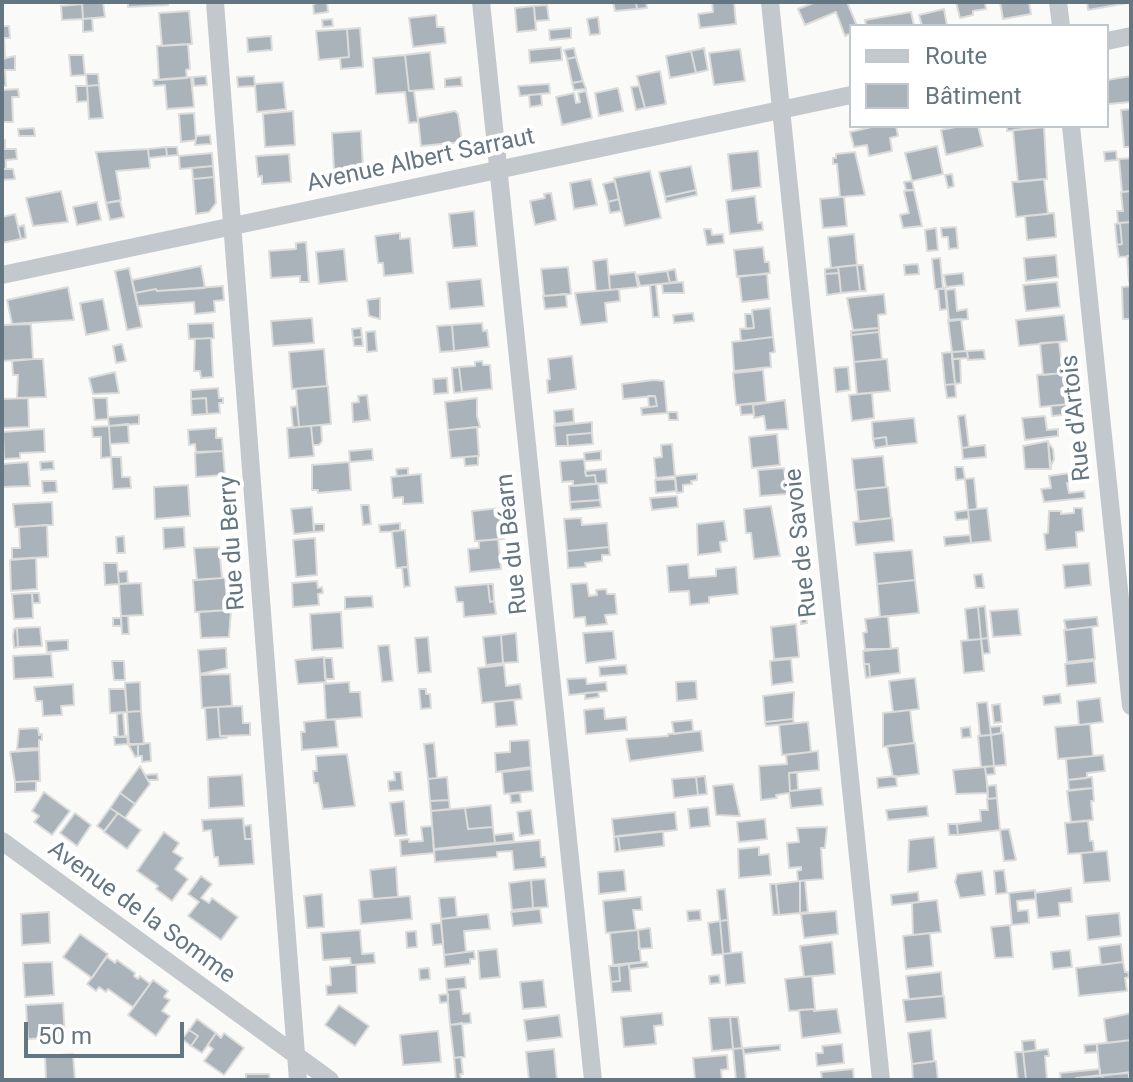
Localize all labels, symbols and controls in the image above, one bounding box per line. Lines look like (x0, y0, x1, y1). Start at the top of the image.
legend (849, 24, 1109, 128)
text: Route (925, 42, 987, 70)
text: Bâtiment (925, 82, 1022, 110)
street label: Avenue Albert Sarraut (305, 123, 537, 199)
street label: Rue d'Artois (1056, 353, 1098, 483)
street label: Rue de Savoie (780, 467, 824, 619)
street label: Rue du Béarn (491, 472, 535, 616)
street label: Rue du Berry (214, 475, 252, 611)
street label: Avenue de la Somme (42, 835, 240, 991)
scale bar (28, 1006, 188, 1056)
text: 50 m (38, 1022, 92, 1050)

